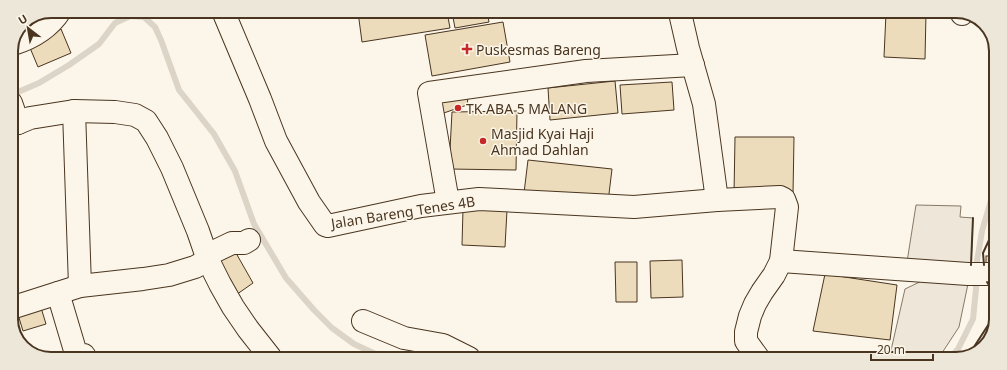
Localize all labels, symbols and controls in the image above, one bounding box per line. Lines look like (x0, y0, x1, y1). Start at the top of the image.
north arrow (8, 8, 48, 48)
text: U (15, 10, 30, 28)
place label: Puskesmas Bareng (476, 40, 601, 59)
marker: Puskesmas Bareng (461, 43, 473, 55)
place label: TK ABA 5 MALANG (466, 99, 587, 118)
marker: TK ABA 5 MALANG (453, 103, 463, 113)
place label: Masjid Kyai Haji Ahmad Dahlan (491, 124, 594, 159)
marker: Masjid Kyai Haji Ahmad Dahlan (478, 136, 488, 146)
street label: Jalan Bareng Tenes 4B (328, 191, 476, 233)
scale bar (871, 336, 933, 362)
text: 20 m (877, 341, 905, 358)

